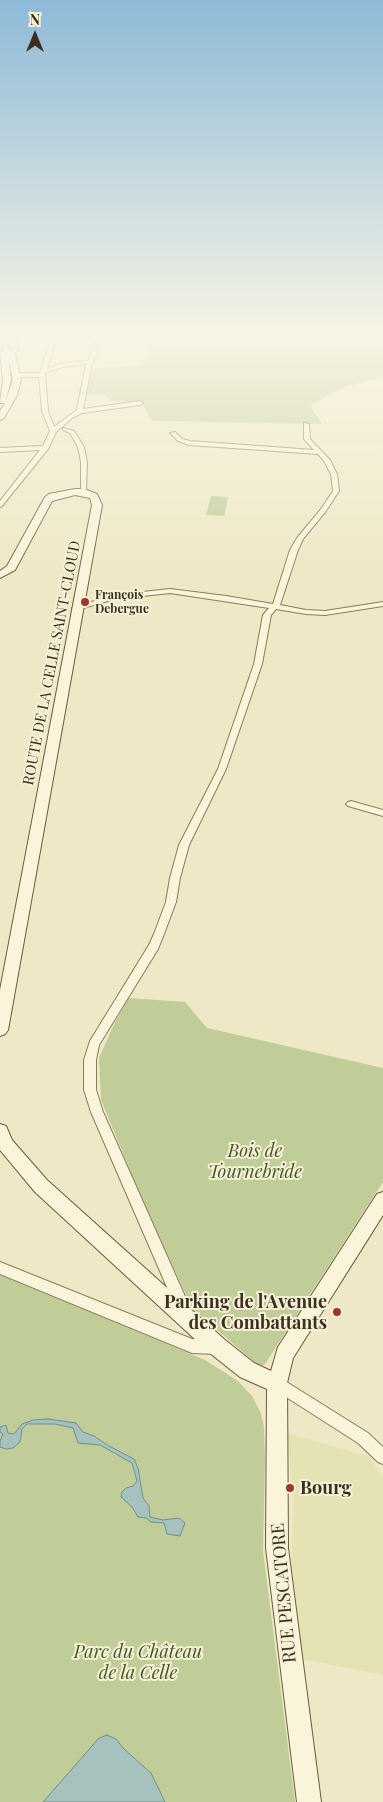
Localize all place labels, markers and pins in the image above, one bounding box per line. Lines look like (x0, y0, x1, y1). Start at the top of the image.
place label: François Debergue (95, 588, 149, 616)
marker: François Debergue (79, 596, 91, 608)
place label: Parking de l'Avenue des Combattants (164, 1291, 327, 1334)
marker: Parking de l'Avenue des Combattants (331, 1306, 343, 1318)
place label: Bourg (300, 1477, 352, 1499)
marker: Bourg (284, 1482, 296, 1494)

